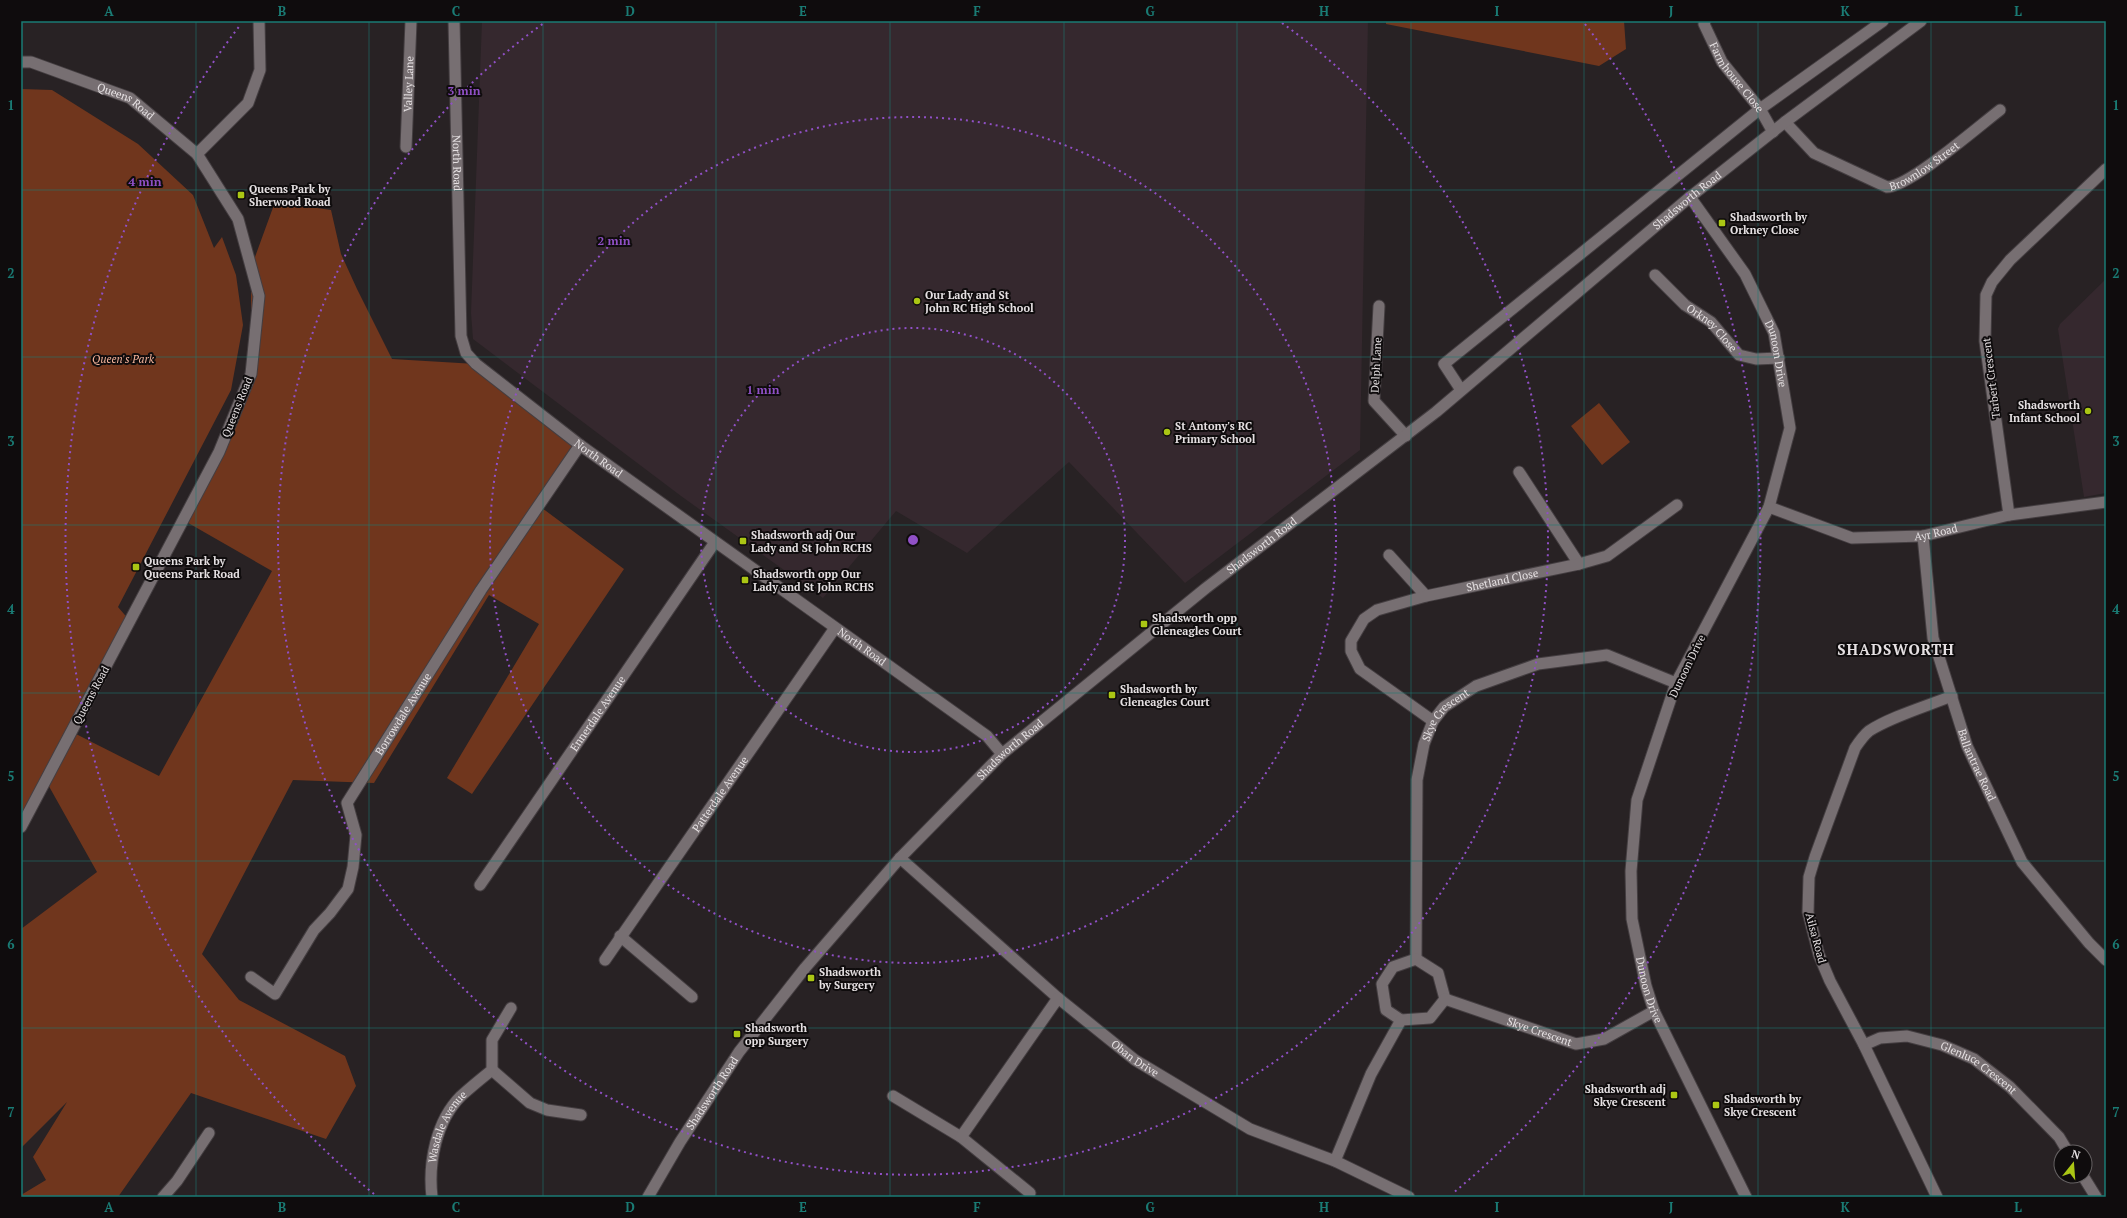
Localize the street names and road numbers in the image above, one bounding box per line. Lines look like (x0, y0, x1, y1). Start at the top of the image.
street label: Farmhouse Close (1707, 40, 1767, 116)
street label: Valley Lane (400, 55, 417, 112)
street label: Queens Road (95, 80, 157, 122)
street label: North Road (450, 135, 465, 191)
street label: Brownlow Street (1888, 138, 1962, 194)
street label: Shadsworth Road (1650, 168, 1724, 233)
street label: Orkney Close (1684, 301, 1741, 355)
street label: Dunoon Drive (1762, 318, 1790, 389)
street label: Delph Lane (1368, 336, 1384, 393)
street label: Tarbert Crescent (1979, 337, 2003, 419)
street label: Queens Road (219, 375, 255, 439)
street label: North Road (571, 436, 625, 480)
street label: Shadsworth Road (1224, 514, 1299, 577)
street label: Ayr Road (1914, 521, 1959, 543)
street label: Shetland Close (1465, 566, 1540, 594)
street label: North Road (835, 624, 889, 669)
street label: Dunoon Drive (1666, 632, 1708, 700)
street label: Queens Road (70, 663, 112, 727)
street label: Borrowdale Avenue (372, 670, 434, 757)
street label: Ennerdale Avenue (567, 673, 629, 754)
street label: Skye Crescent (1419, 685, 1472, 743)
street label: Shadsworth Road (974, 716, 1046, 783)
street label: Ballantrae Road (1955, 727, 1999, 803)
street label: Patterdale Avenue (689, 753, 751, 835)
street label: Ailsa Road (1803, 911, 1829, 965)
street label: Dunoon Drive (1633, 955, 1666, 1026)
street label: Skye Crescent (1505, 1014, 1574, 1049)
street label: Oban Drive (1108, 1037, 1162, 1080)
street label: Glenluce Crescent (1938, 1038, 2020, 1097)
street label: Shadsworth Road (683, 1054, 741, 1133)
street label: Wasdale Avenue (425, 1087, 470, 1164)

